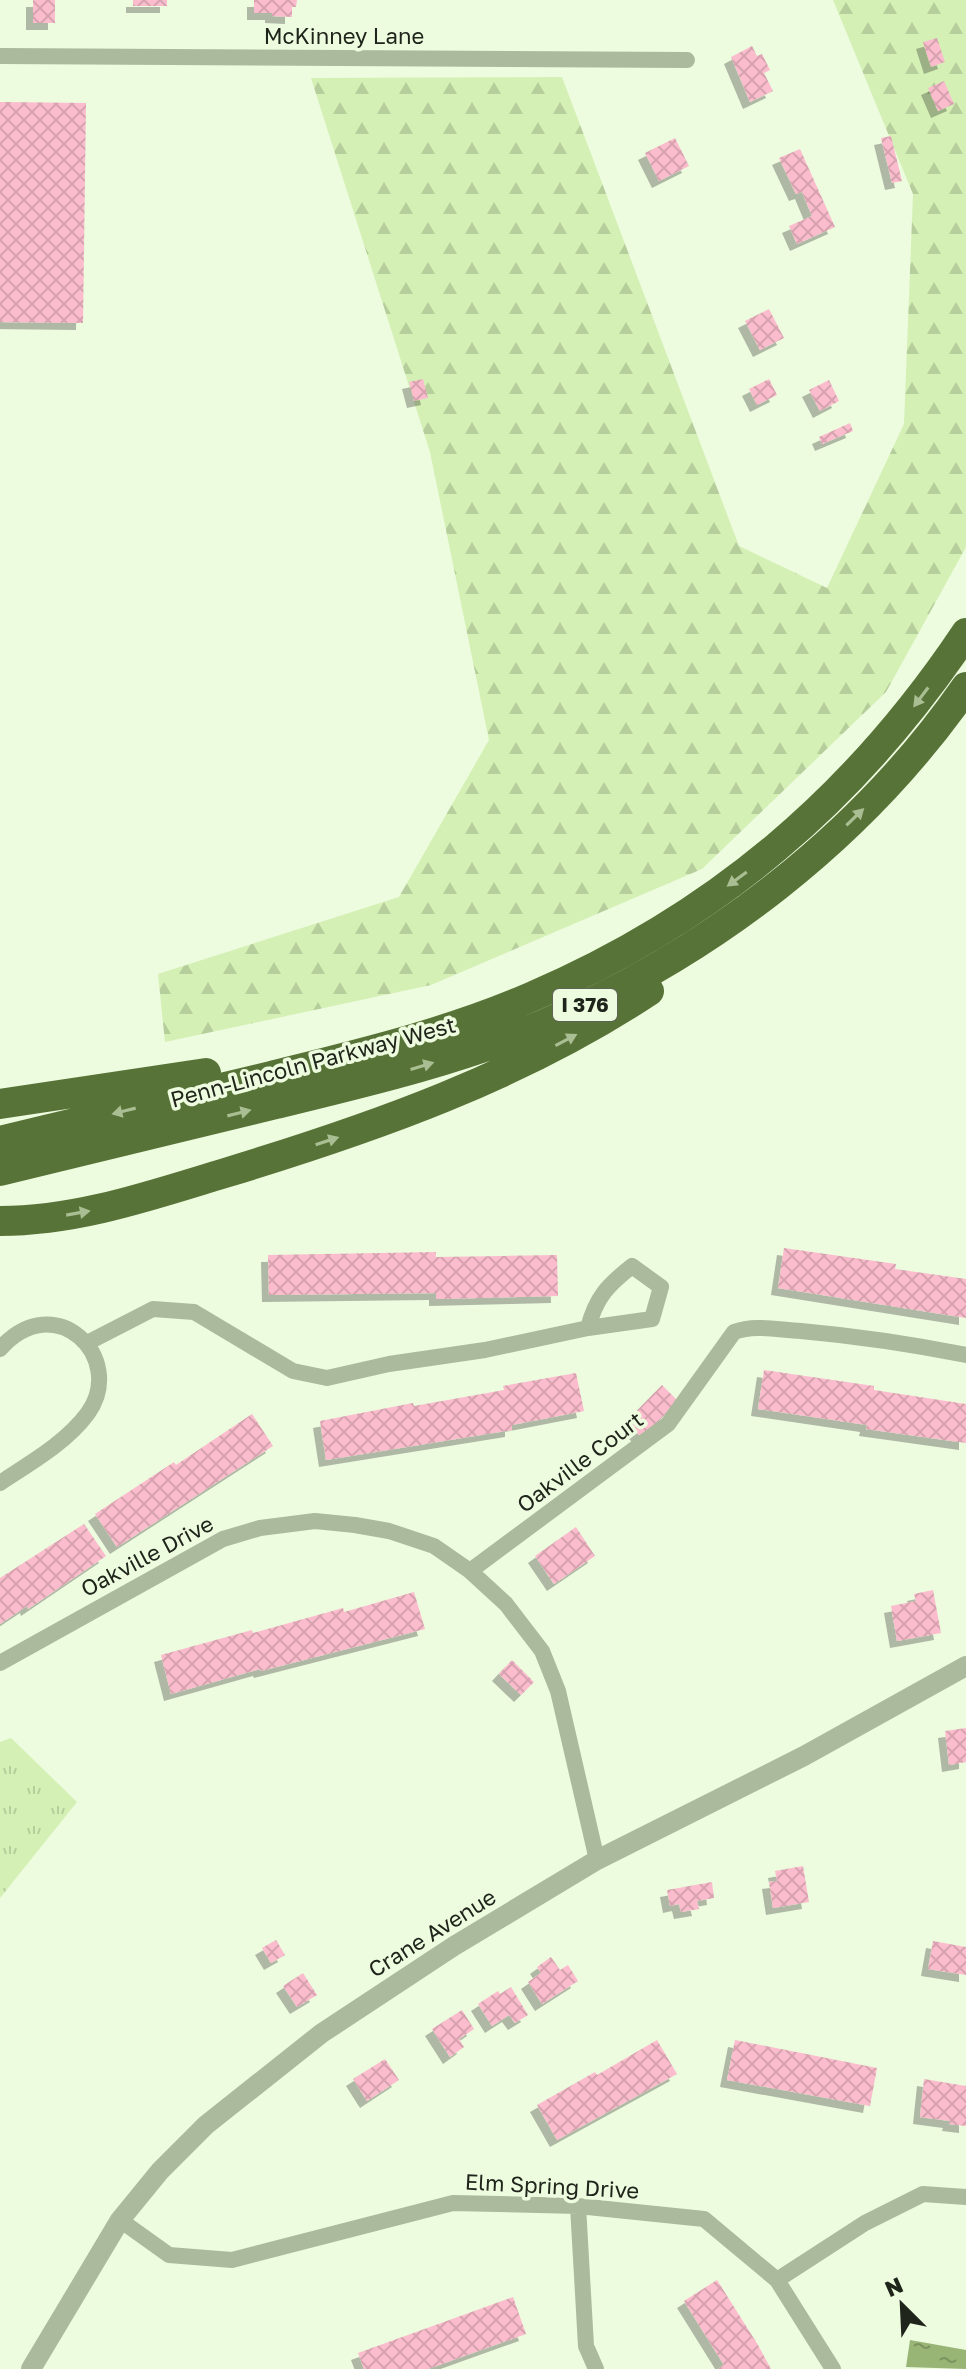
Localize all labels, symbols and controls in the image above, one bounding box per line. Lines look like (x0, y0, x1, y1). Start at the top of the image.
street label: McKinney Lane (264, 22, 424, 49)
one-way arrow (914, 687, 930, 707)
one-way arrow (846, 808, 865, 826)
one-way arrow (726, 871, 747, 886)
road number: I 376 (553, 989, 617, 1021)
street label: Penn-Lincoln Parkway West (167, 1010, 458, 1113)
one-way arrow (555, 1034, 578, 1047)
one-way arrow (410, 1059, 434, 1072)
one-way arrow (112, 1105, 137, 1118)
one-way arrow (227, 1106, 252, 1119)
one-way arrow (316, 1135, 340, 1147)
one-way arrow (65, 1206, 90, 1219)
street label: Oakville Court (511, 1405, 648, 1518)
street label: Oakville Drive (76, 1509, 218, 1602)
street label: Crane Avenue (363, 1883, 500, 1982)
street label: Elm Spring Drive (464, 2167, 640, 2204)
north arrow (862, 2265, 942, 2345)
text: N (881, 2271, 907, 2302)

